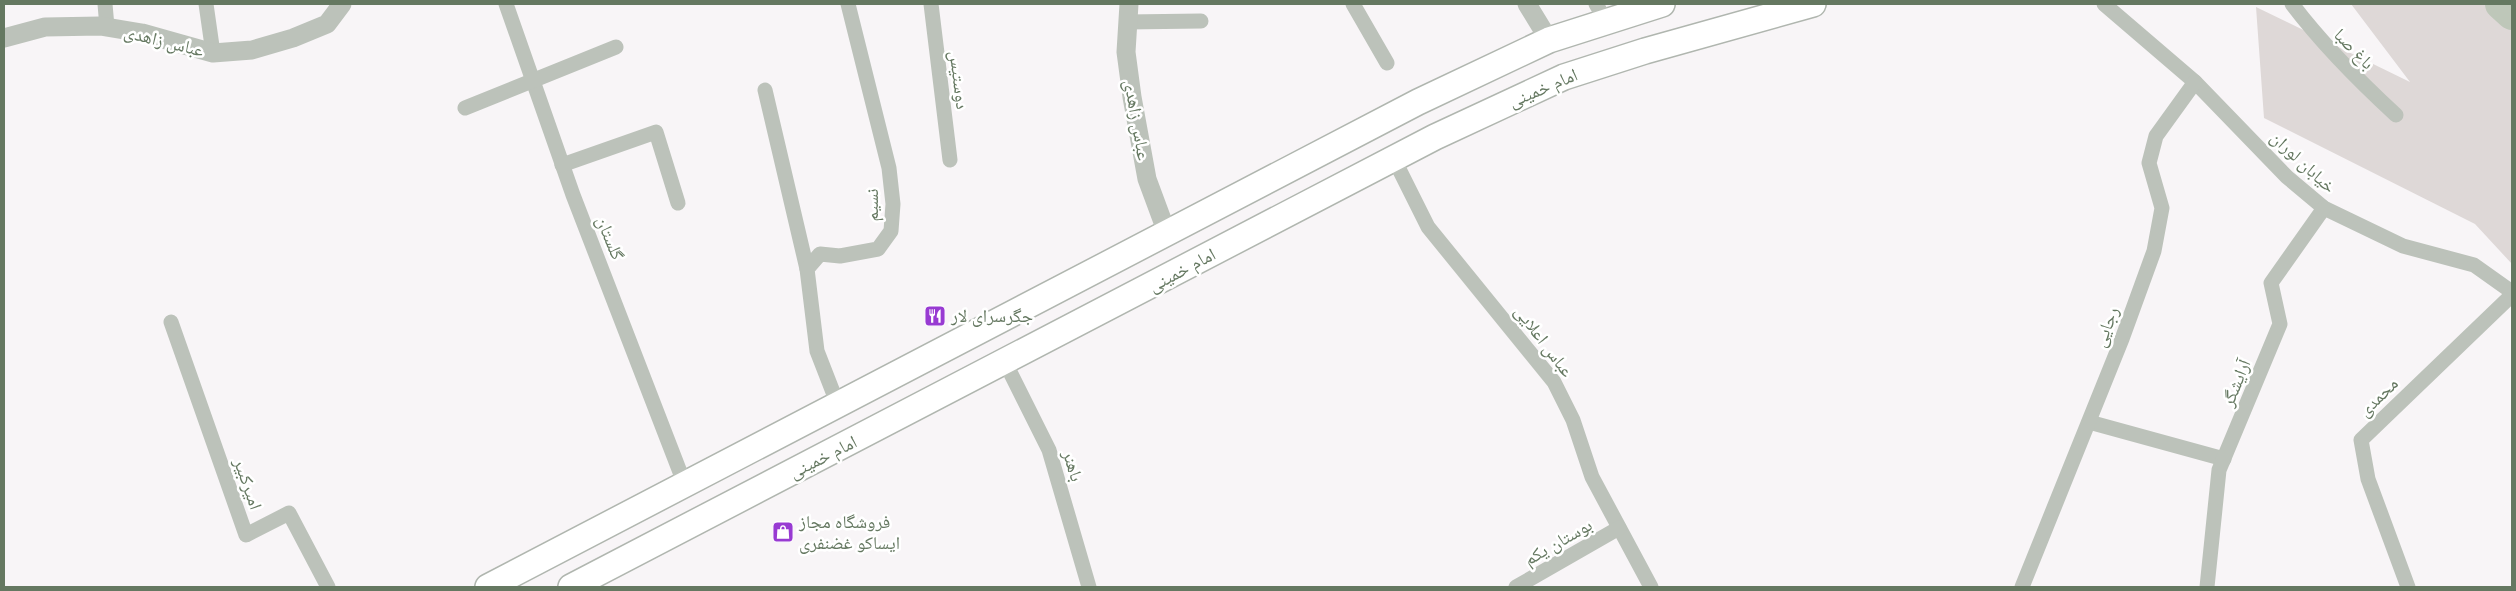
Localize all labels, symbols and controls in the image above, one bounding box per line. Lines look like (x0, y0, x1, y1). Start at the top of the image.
street label: عباس زاهدی (122, 20, 206, 62)
street label: باغ صبا (2329, 24, 2379, 74)
street label: دوستیس (944, 49, 974, 111)
street label: امام خمینی (1505, 64, 1581, 113)
street label: عباس زاهدی (1119, 78, 1155, 162)
street label: خیابان لوران (2266, 126, 2340, 198)
street label: نسیم (861, 189, 884, 221)
street label: گلستان (591, 213, 629, 264)
street label: امام خمینی (1145, 243, 1220, 298)
street label: عباس اعلایی (1510, 301, 1578, 381)
restaurant icon: جگرسرای لار (923, 304, 947, 328)
street label: رجایی (2088, 304, 2124, 350)
place label: جگرسرای لار (950, 305, 1033, 327)
street label: آرایشگر (2216, 356, 2255, 411)
street label: محمدی (2353, 373, 2403, 421)
street label: امام خمینی (785, 431, 861, 484)
street label: باهنر (1058, 447, 1088, 484)
street label: امیرکبیر (229, 455, 267, 512)
place label: فروشگاه مجاز ایساکو غضنفری (798, 511, 900, 554)
street label: بوستان یکم (1520, 514, 1597, 571)
shop icon: فروشگاه مجاز ایساکو غضنفری (771, 520, 795, 544)

